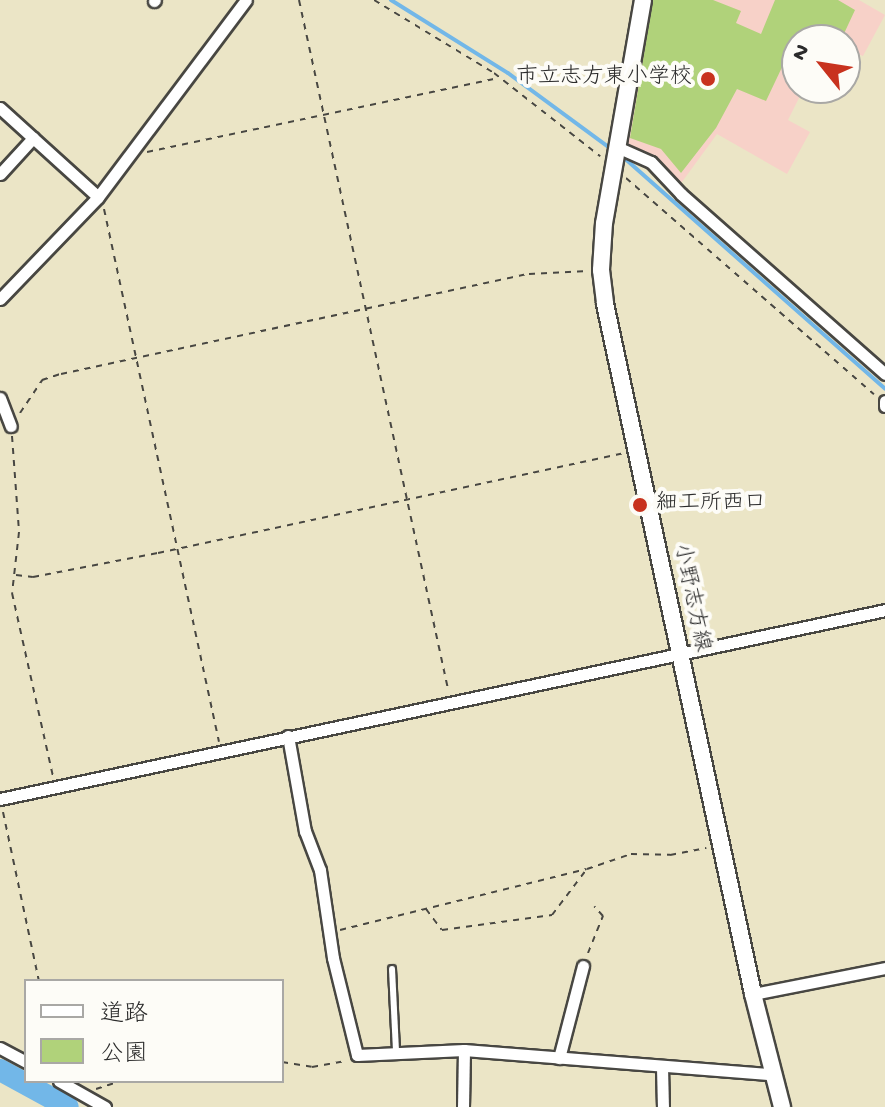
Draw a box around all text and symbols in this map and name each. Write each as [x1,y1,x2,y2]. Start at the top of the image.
north arrow [781,24,861,104]
text: N [787,40,817,66]
place label: 市立志方東小学校 [516,66,692,92]
marker: 市立志方東小学校 [699,70,717,88]
place label: 細工所西口 [656,492,766,518]
marker: 細工所西口 [631,496,649,514]
street label: 小野志方線 [666,541,714,655]
legend [24,979,284,1083]
text: 道路 [100,1001,148,1030]
text: 公園 [100,1041,148,1070]

